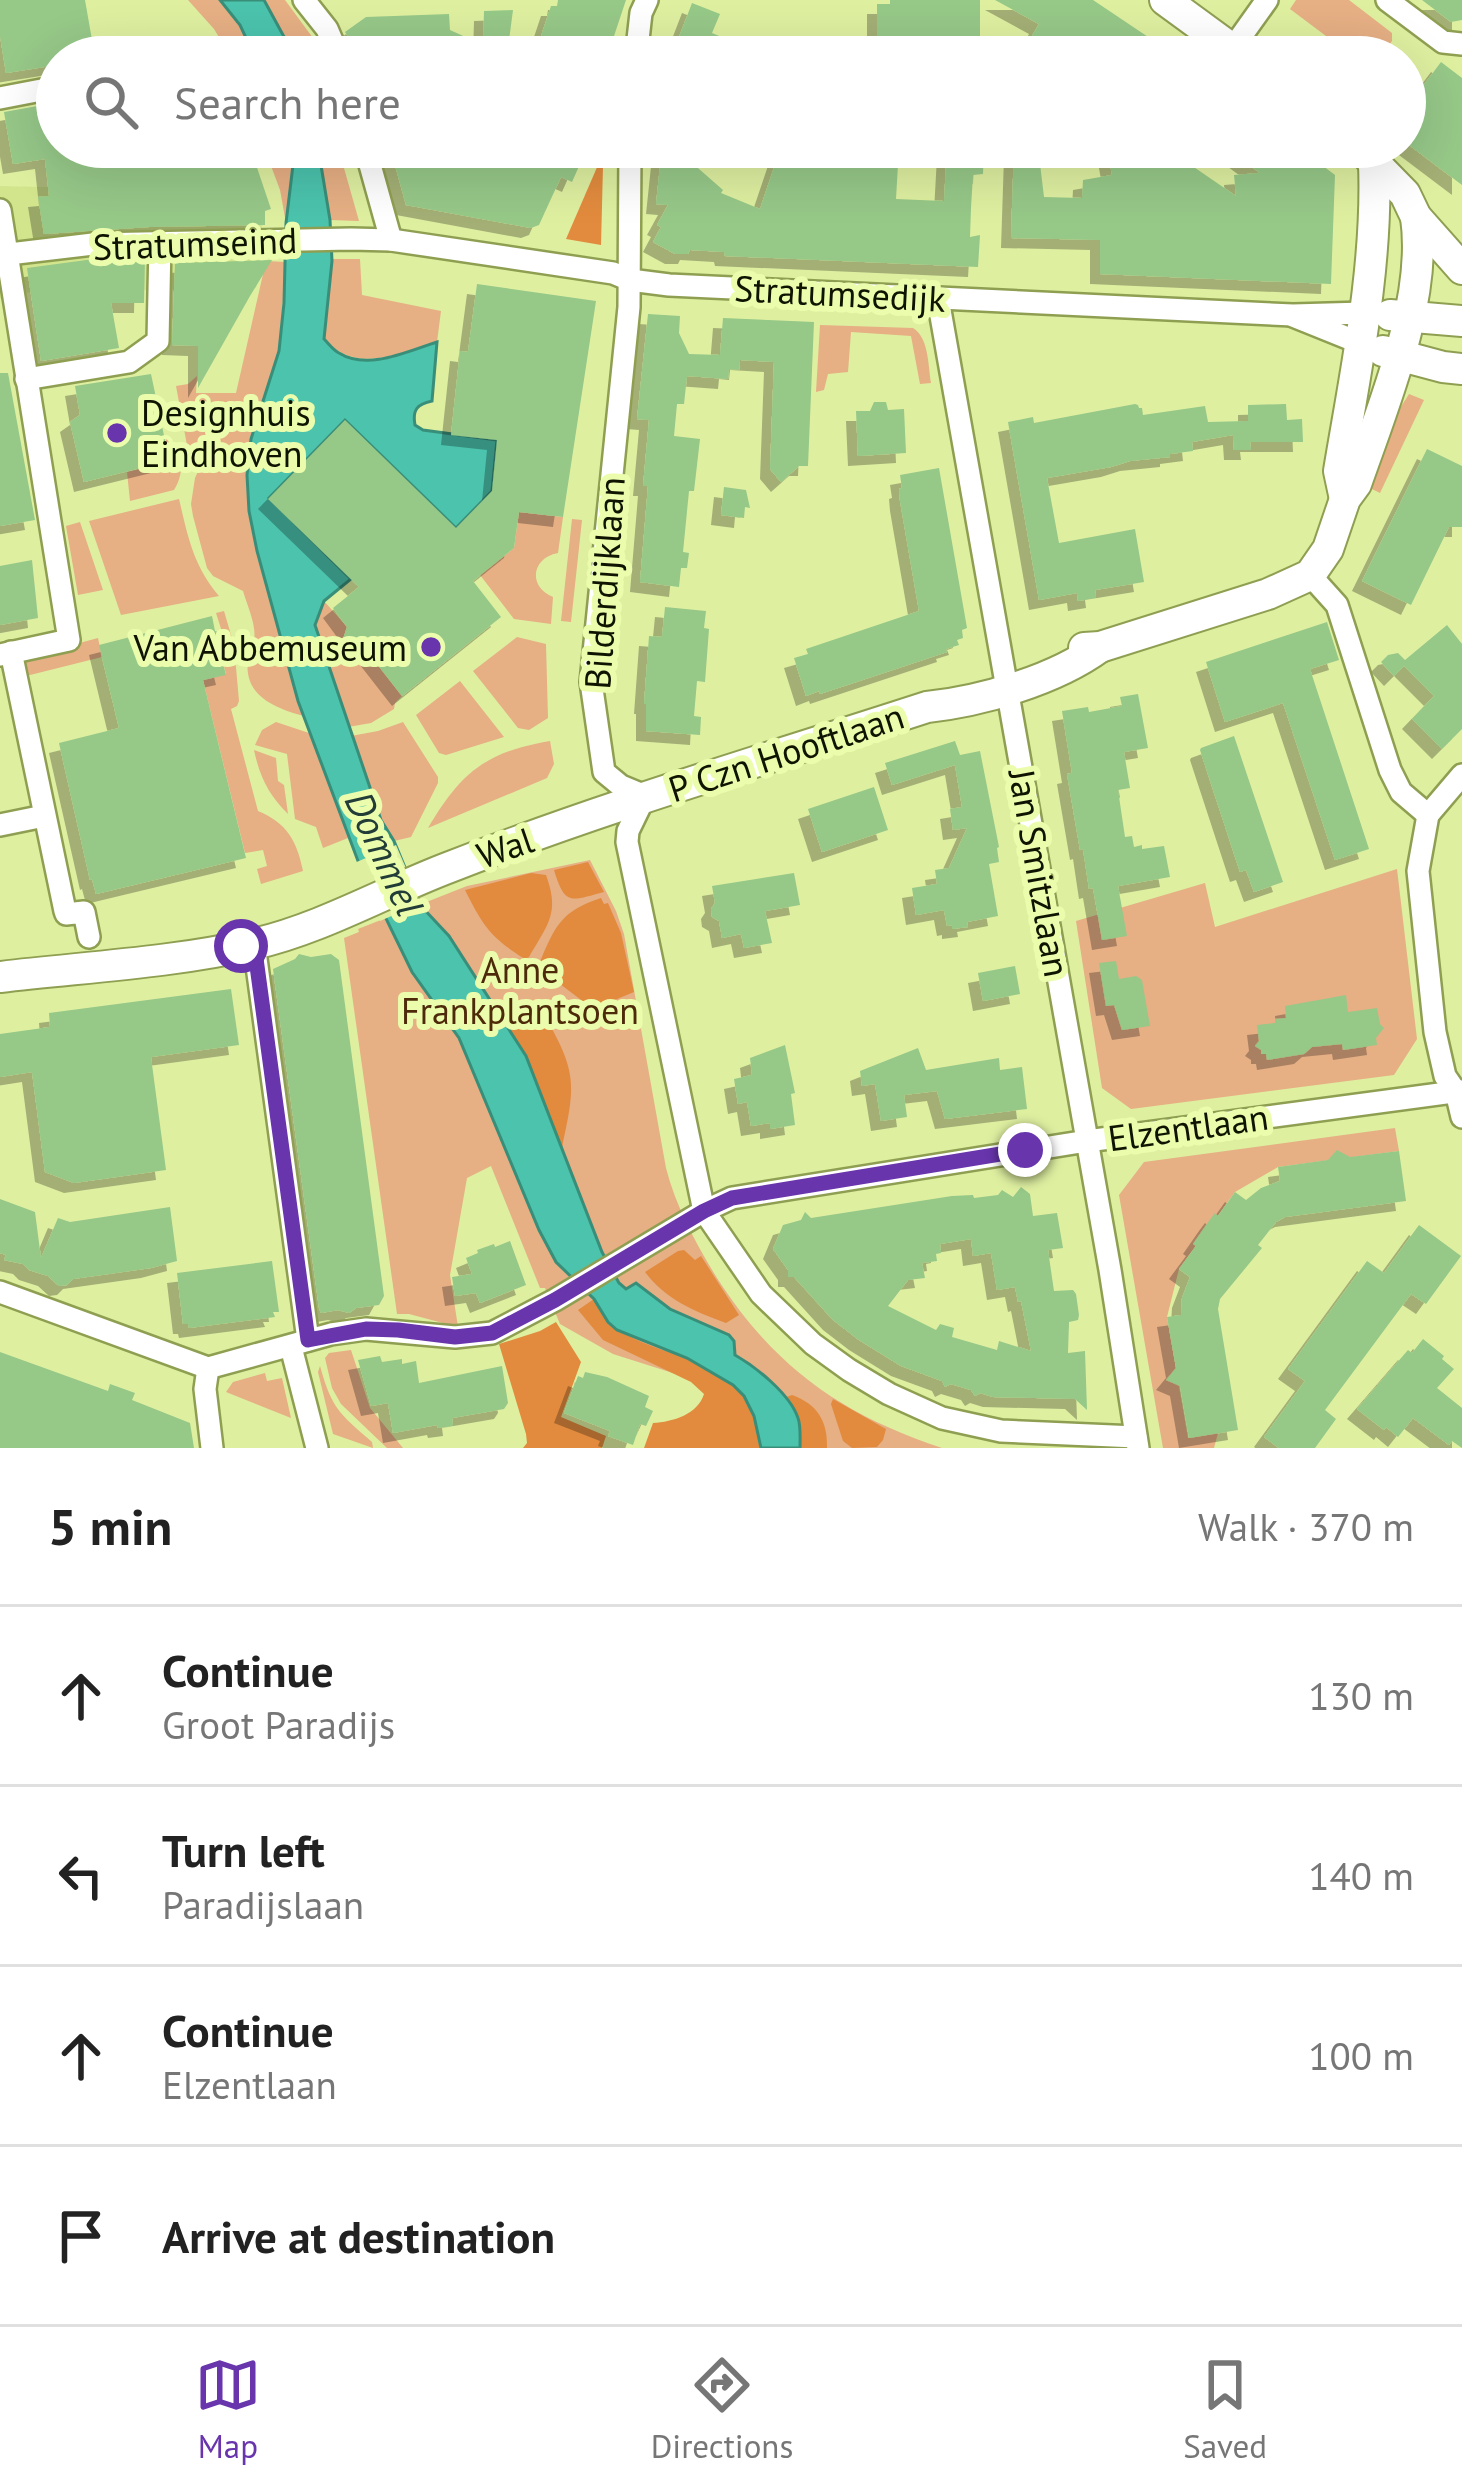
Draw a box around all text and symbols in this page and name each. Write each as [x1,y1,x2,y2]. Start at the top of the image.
search box [36,36,1426,168]
icon: search [78,69,144,135]
text: Search here [174,73,401,131]
street label: Stratumseind [92,216,298,270]
street label: Stratumsedijk [733,264,947,322]
place label: Designhuis Eindhoven [141,389,311,477]
marker: Designhuis Eindhoven [104,420,130,446]
street label: Bilderdijklaan [573,475,635,691]
place label: Van Abbemuseum [132,624,407,671]
marker: Van Abbemuseum [418,634,444,660]
street label: P Czn Hooftlaan [662,692,910,812]
street label: Jan Smitzlaan [998,764,1081,980]
water label: Dommel [334,783,436,923]
street label: Wal [471,815,540,878]
route start [214,919,268,973]
park label: Anne Frankplantsoen [401,946,639,1034]
street label: Elzentlaan [1105,1092,1271,1162]
route end [998,1123,1052,1177]
text: 5 min [48,1493,172,1559]
text: Walk · 370 m [1198,1501,1414,1552]
text: Continue [162,1641,334,1699]
icon: ahead [48,1663,114,1729]
text: 130 m [1308,1670,1414,1721]
text: Groot Paradijs [162,1699,395,1750]
text: Turn left [162,1821,325,1879]
icon: left [48,1843,114,1909]
text: 140 m [1308,1850,1414,1901]
text: Paradijslaan [162,1879,364,1930]
text: Continue [162,2001,334,2059]
icon: ahead [48,2023,114,2089]
text: 100 m [1308,2030,1414,2081]
text: Elzentlaan [162,2059,337,2110]
icon: arrive [48,2203,114,2269]
text: Arrive at destination [162,2207,555,2265]
tab: Map [195,2352,261,2467]
tab: Directions [651,2352,793,2467]
tab: Saved [1183,2352,1267,2467]

